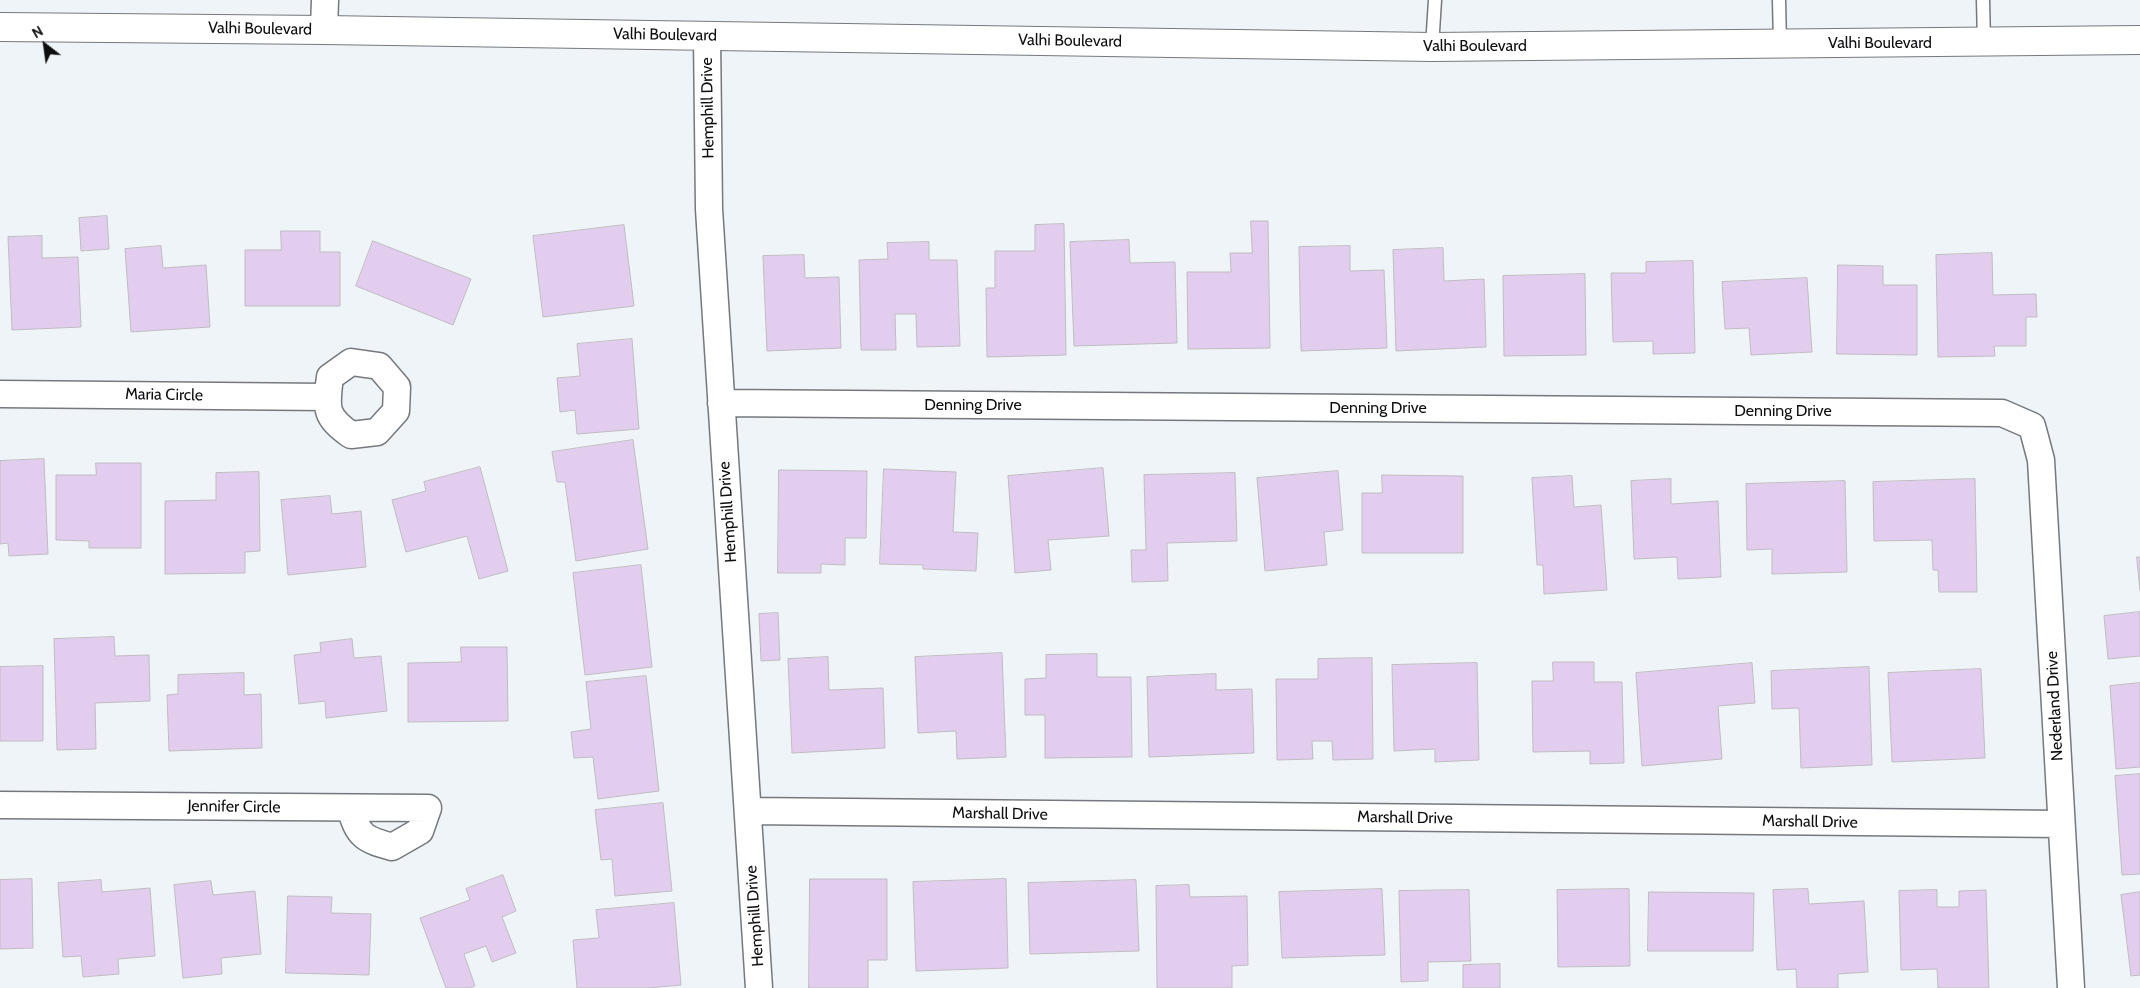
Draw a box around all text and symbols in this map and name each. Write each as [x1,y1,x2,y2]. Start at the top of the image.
street label: Valhi Boulevard [208,18,312,40]
north arrow [20,20,70,70]
text: N [29,22,46,42]
street label: Valhi Boulevard [613,24,717,46]
street label: Valhi Boulevard [1018,30,1122,52]
street label: Valhi Boulevard [1828,33,1932,53]
street label: Valhi Boulevard [1423,36,1527,56]
street label: Hemphill Drive [698,57,718,159]
street label: Maria Circle [125,385,203,405]
street label: Denning Drive [924,395,1022,415]
street label: Denning Drive [1329,398,1427,418]
street label: Denning Drive [1734,401,1832,421]
street label: Hemphill Drive [715,461,741,563]
street label: Nederland Drive [2043,651,2067,761]
street label: Jennifer Circle [187,797,281,817]
street label: Marshall Drive [952,804,1048,824]
street label: Marshall Drive [1357,808,1453,828]
street label: Marshall Drive [1762,812,1858,832]
street label: Hemphill Drive [742,865,768,967]

